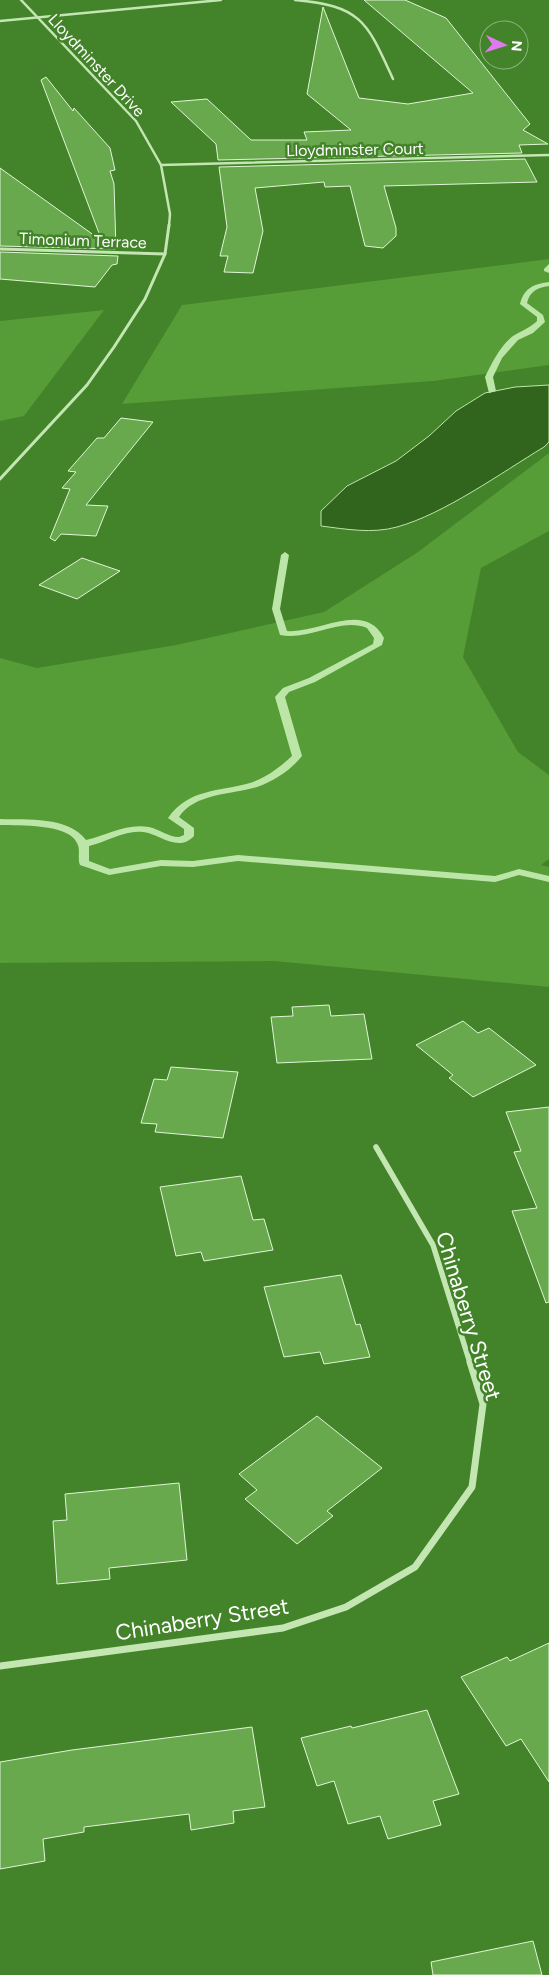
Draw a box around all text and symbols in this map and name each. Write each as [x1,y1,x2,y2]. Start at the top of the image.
street label: Lloydminster Drive [44,10,149,121]
north arrow [479,20,529,70]
text: N [508,40,525,52]
street label: Lloydminster Court [286,139,424,160]
street label: Timonium Terrace [19,229,147,252]
street label: Chinaberry Street [430,1228,507,1404]
street label: Chinaberry Street [113,1592,291,1647]

